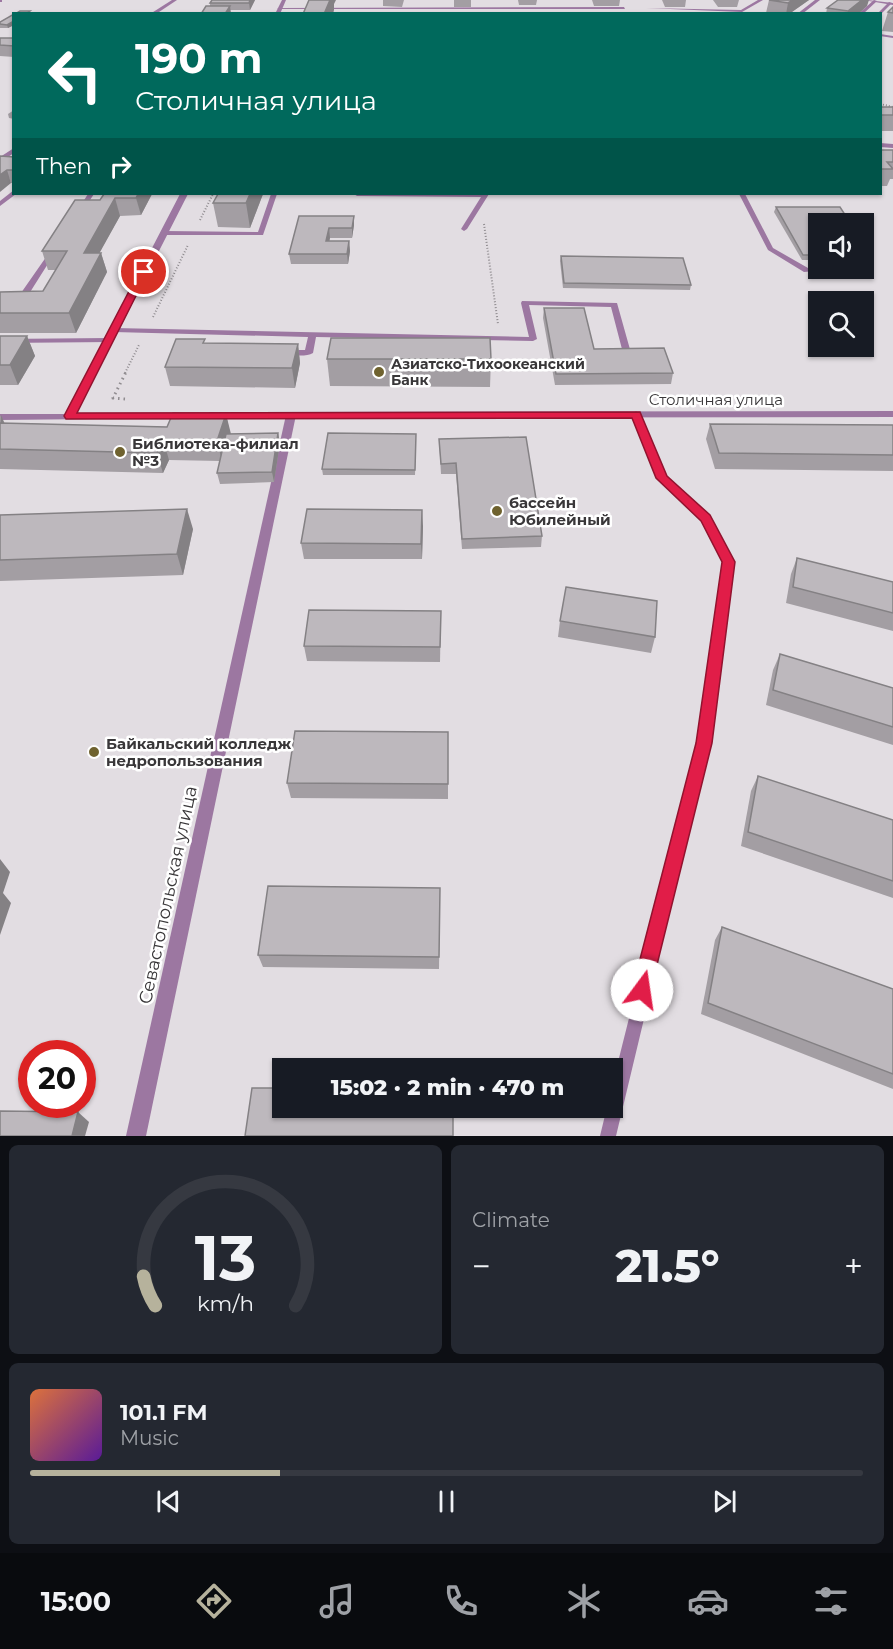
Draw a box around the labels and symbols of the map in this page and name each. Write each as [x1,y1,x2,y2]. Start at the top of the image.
pin [118,246,169,297]
place label: Азиатско-Тихоокеанский Банк [391,355,585,389]
marker: Азиатско-Тихоокеанский Банк [372,365,386,379]
street label: Столичная улица [649,390,783,409]
place label: Библиотека-филиал №3 [132,434,299,470]
marker: Библиотека-филиал №3 [113,445,127,459]
place label: бассейн Юбилейный [509,493,611,529]
marker: бассейн Юбилейный [490,504,504,518]
place label: Байкальский колледж недропользования [106,734,292,770]
marker: Байкальский колледж недропользования [87,745,101,759]
street label: Севастопольская улица [134,784,202,1006]
position arrow [610,958,674,1022]
speed limit sign: 20 [18,1040,96,1118]

